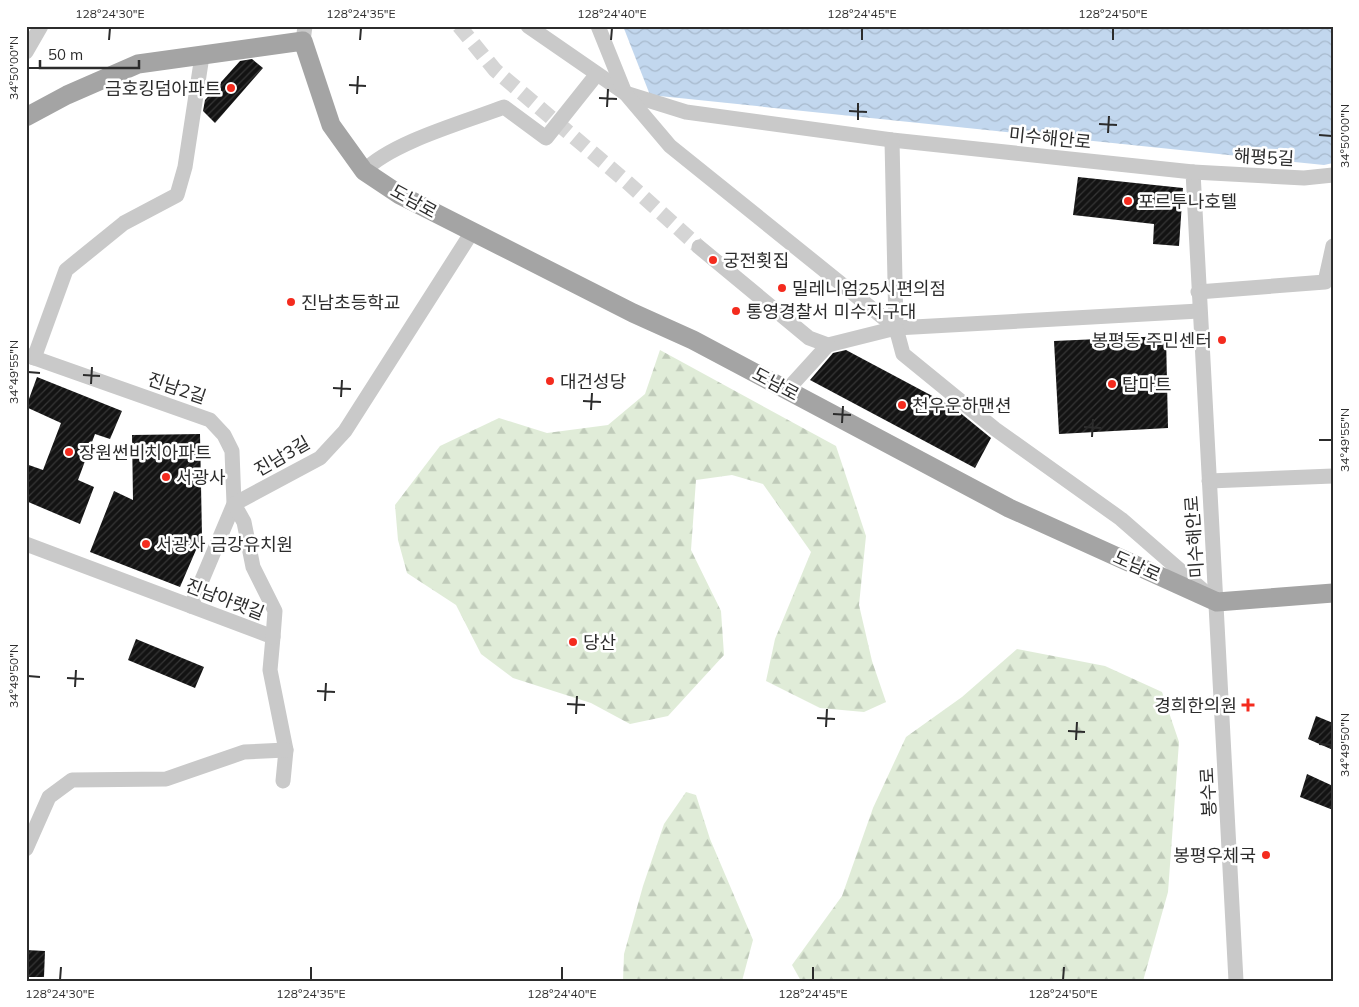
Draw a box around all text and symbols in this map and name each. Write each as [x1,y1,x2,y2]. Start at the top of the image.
text: 128°24'30"E [75,6,145,21]
text: 128°24'35"E [326,6,396,21]
text: 128°24'40"E [577,6,647,21]
text: 128°24'45"E [827,6,897,21]
text: 128°24'50"E [1078,6,1148,21]
text: 34°50'00"N [6,36,21,100]
scale bar [40,38,139,70]
text: 50 m [48,45,83,64]
place label: 금호킹덤아파트 [105,77,221,100]
marker: 금호킹덤아파트 [225,82,237,94]
text: 34°50'00"N [1337,104,1352,168]
street label: 미수해안로 [1008,122,1092,154]
street label: 해평5길 [1233,144,1295,170]
street label: 도남로 [387,179,441,223]
place label: 포르투나호텔 [1138,190,1237,213]
marker: 포르투나호텔 [1122,195,1134,207]
place label: 궁전횟집 [723,249,789,272]
marker: 궁전횟집 [707,254,719,266]
place label: 밀레니엄25시편의점 [792,277,946,300]
marker: 밀레니엄25시편의점 [776,282,788,294]
place label: 진남초등학교 [301,291,400,314]
marker: 진남초등학교 [285,296,297,308]
place label: 통영경찰서 미수지구대 [746,300,916,323]
marker: 통영경찰서 미수지구대 [730,305,742,317]
place label: 봉평동 주민센터 [1091,329,1212,352]
marker: 봉평동 주민센터 [1216,334,1228,346]
text: 34°49'55"N [6,340,21,404]
street label: 도남로 [749,362,803,406]
street label: 진남2길 [145,367,209,409]
place label: 대건성당 [560,370,626,393]
place label: 탑마트 [1122,373,1172,396]
marker: 대건성당 [544,375,556,387]
marker: 탑마트 [1106,378,1118,390]
place label: 천우운하맨션 [912,394,1011,417]
marker: 천우운하맨션 [896,399,908,411]
text: 34°49'55"N [1337,408,1352,472]
street label: 진남3길 [250,431,314,481]
place label: 장원썬비치아파트 [79,441,211,464]
marker: 장원썬비치아파트 [63,446,75,458]
place label: 서광사 [176,466,226,489]
marker: 서광사 [160,471,172,483]
street label: 미수해안로 [1180,495,1208,579]
place label: 서광사 금강유치원 [156,533,293,556]
marker: 서광사 금강유치원 [140,538,152,550]
street label: 도남로 [1110,545,1164,587]
street label: 진남아랫길 [182,573,268,625]
place label: 당산 [583,631,616,654]
marker: 당산 [567,636,579,648]
text: 34°49'50"N [6,644,21,708]
place label: 경희한의원 [1154,694,1237,717]
marker: 경희한의원 [1241,698,1255,712]
text: 34°49'50"N [1337,713,1352,777]
street label: 봉수로 [1195,767,1221,817]
place label: 봉평우체국 [1173,844,1256,867]
marker: 봉평우체국 [1260,849,1272,861]
text: 128°24'30"E [25,986,95,1001]
text: 128°24'35"E [276,986,346,1001]
text: 128°24'40"E [527,986,597,1001]
text: 128°24'45"E [778,986,848,1001]
text: 128°24'50"E [1028,986,1098,1001]

